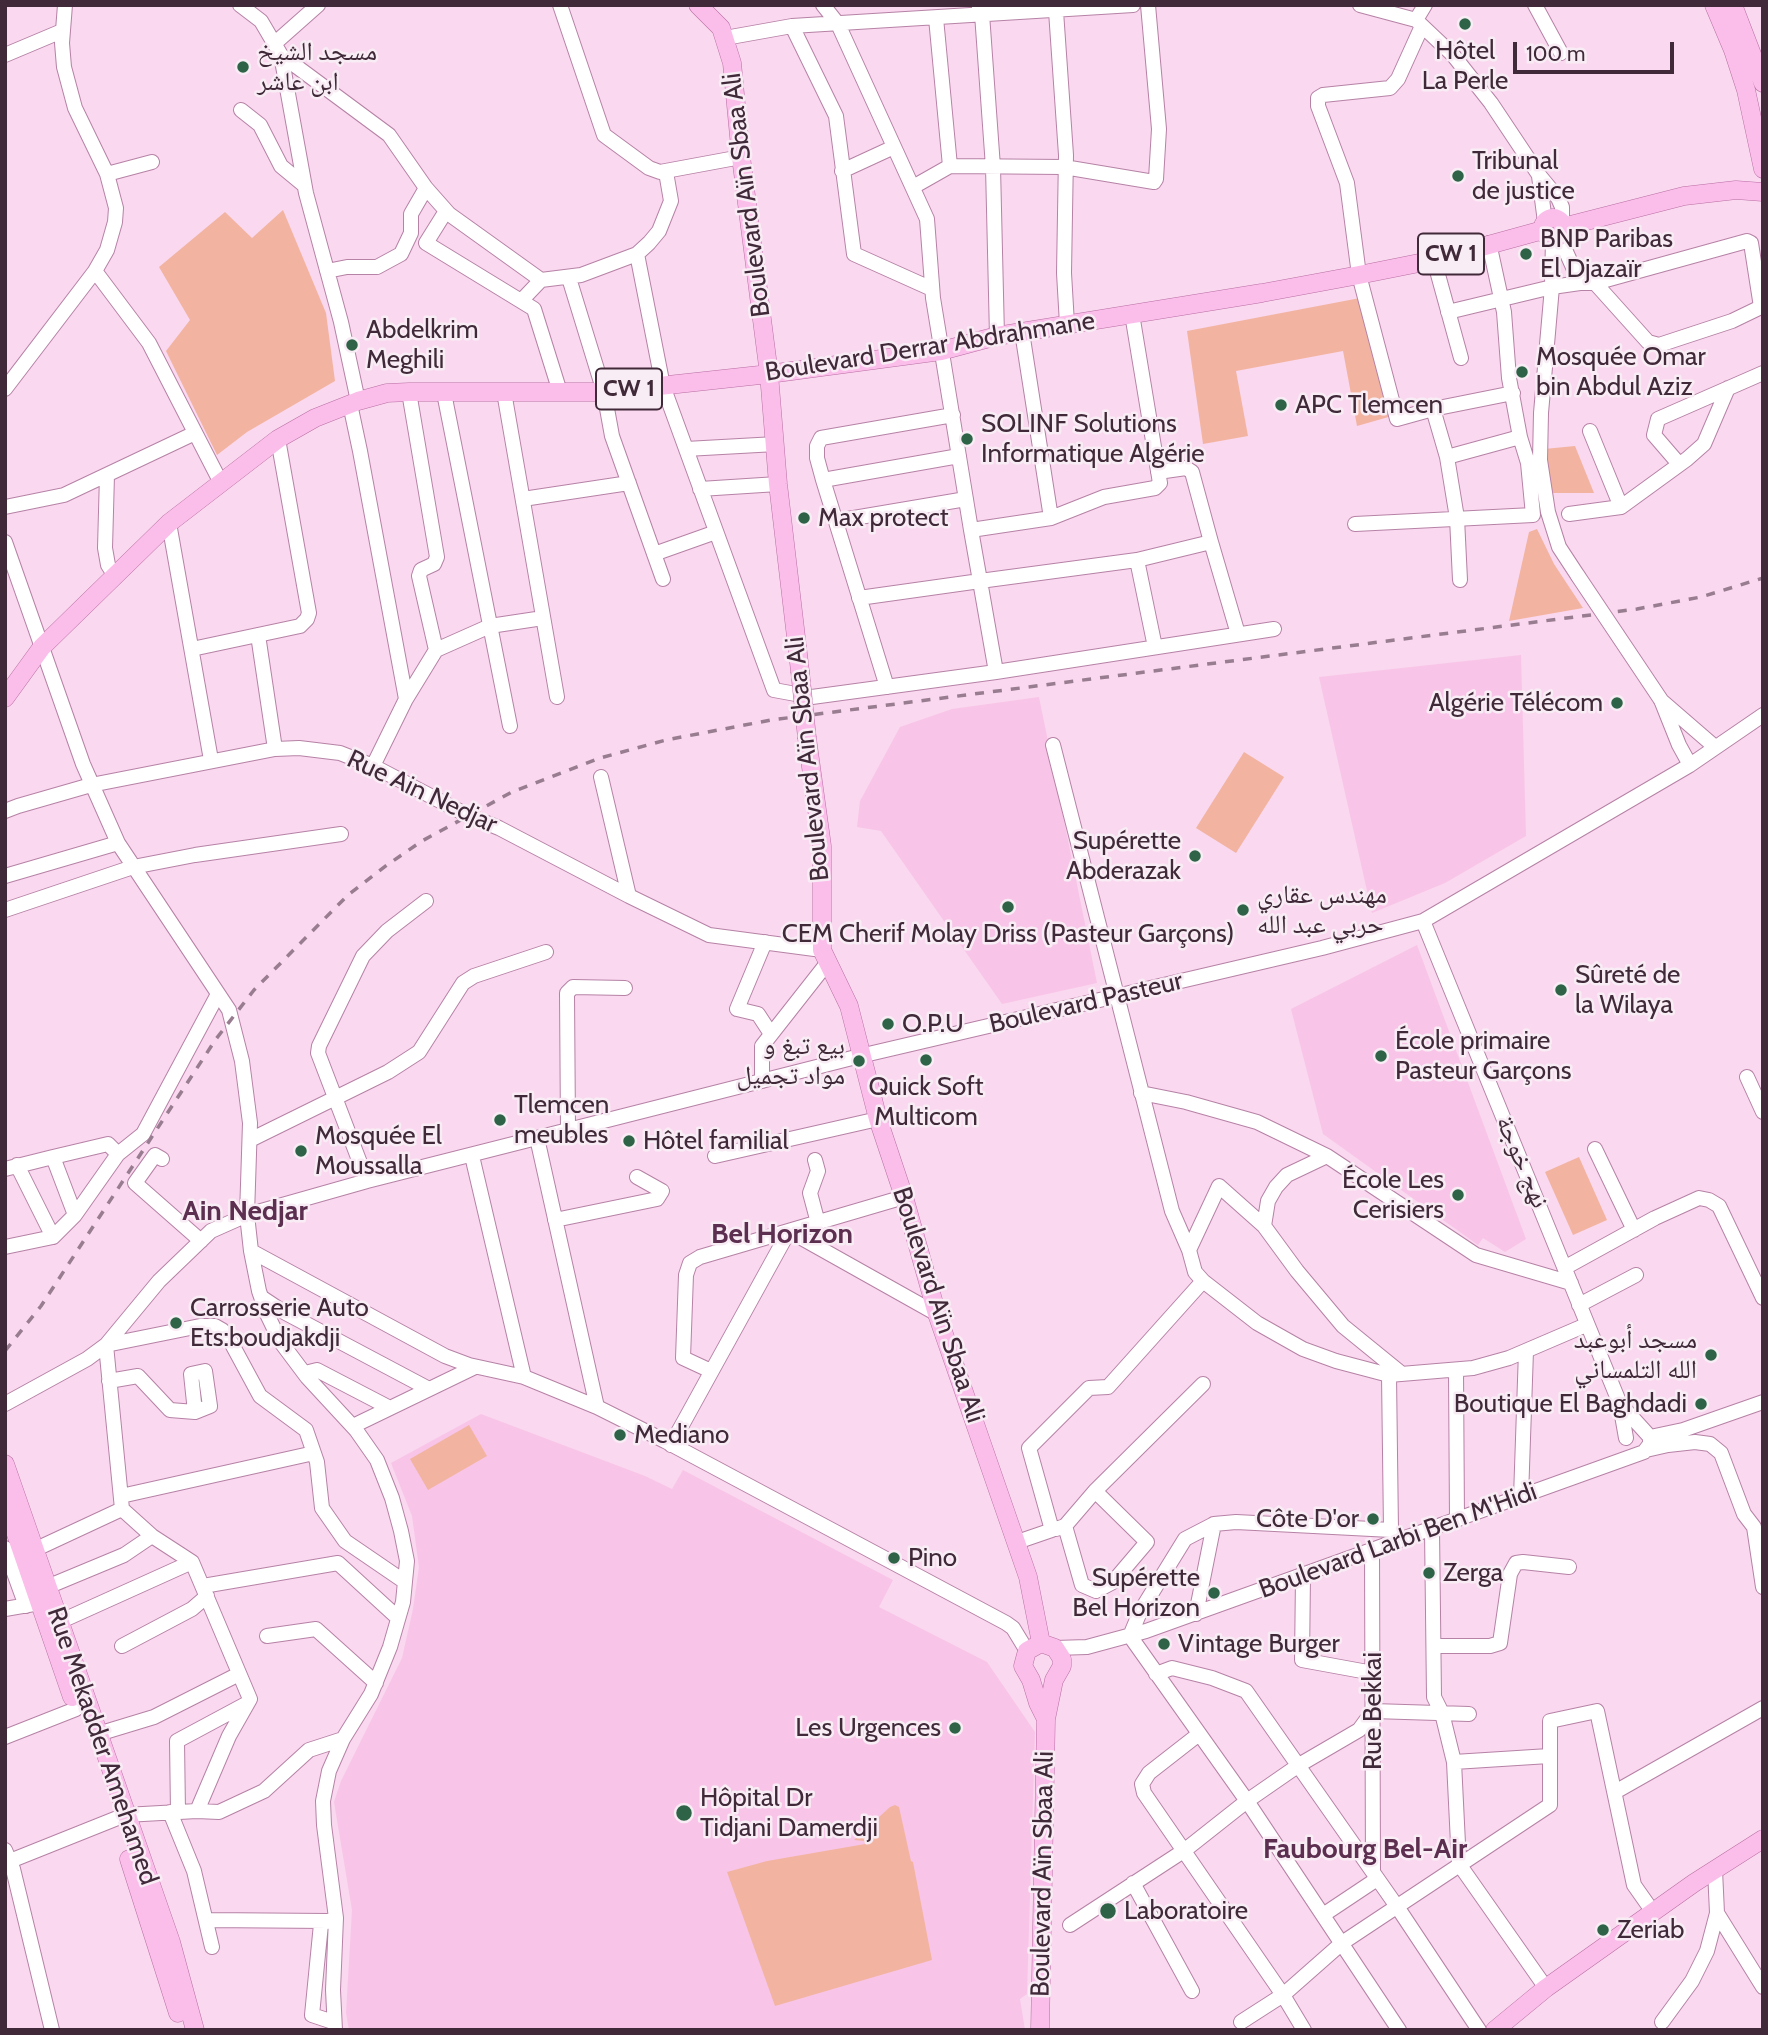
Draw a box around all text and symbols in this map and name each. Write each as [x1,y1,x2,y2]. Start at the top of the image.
marker: Hôtel La Perle [1457,16,1473,32]
scale bar [1516,28,1677,72]
place label: Hôtel La Perle [1422,35,1508,96]
place label: مسجد الشيخ ابن عاشر [257,36,377,98]
text: 100 m [1526,41,1585,66]
marker: مسجد الشيخ ابن عاشر [235,59,251,75]
street label: Boulevard Aïn Sbaa Ali [717,71,777,319]
place label: Tribunal de justice [1472,145,1575,206]
marker: Tribunal de justice [1450,168,1466,184]
place label: BNP Paribas El Djazaïr [1540,223,1673,284]
road number: CW 1 [1418,233,1484,274]
marker: BNP Paribas El Djazaïr [1518,246,1534,262]
street label: Boulevard Derrar Abdrahmane [763,306,1097,388]
place label: Abdelkrim Meghili [366,314,479,376]
marker: Abdelkrim Meghili [344,337,360,353]
place label: Mosquée Omar bin Abdul Aziz [1536,341,1706,402]
marker: Mosquée Omar bin Abdul Aziz [1514,364,1530,380]
road number: CW 1 [596,368,662,410]
place label: APC Tlemcen [1295,389,1443,421]
marker: APC Tlemcen [1273,397,1289,413]
place label: SOLINF Solutions Informatique Algérie [981,408,1204,470]
marker: SOLINF Solutions Informatique Algérie [959,431,975,447]
place label: Max protect [818,502,949,534]
marker: Max protect [796,510,812,526]
street label: Boulevard Aïn Sbaa Ali [780,635,836,883]
place label: Algérie Télécom [1429,687,1603,719]
marker: Algérie Télécom [1609,695,1625,711]
street label: Rue Ain Nedjar [342,744,502,840]
place label: Supérette Abderazak [1066,825,1181,886]
marker: Supérette Abderazak [1187,848,1203,864]
place label: مهندس عقاري حربي عبد الله [1257,879,1387,940]
marker: CEM Cherif Molay Driss (Pasteur Garçons) [1000,899,1016,915]
marker: مهندس عقاري حربي عبد الله [1235,902,1251,918]
place label: CEM Cherif Molay Driss (Pasteur Garçons) [782,918,1234,950]
place label: Sûreté de la Wilaya [1575,959,1680,1020]
street label: Boulevard Pasteur [986,966,1186,1040]
marker: Sûreté de la Wilaya [1553,982,1569,998]
place label: O.P.U [902,1008,964,1040]
marker: O.P.U [880,1016,896,1032]
place label: École primaire Pasteur Garçons [1395,1025,1571,1086]
place label: بيع تبغ و مواد تجميل [736,1030,845,1092]
marker: École primaire Pasteur Garçons [1373,1048,1389,1064]
marker: Quick Soft Multicom [918,1052,934,1068]
marker: بيع تبغ و مواد تجميل [851,1053,867,1069]
place label: Quick Soft Multicom [868,1071,984,1132]
place label: Tlemcen meubles [514,1089,609,1150]
street label: نهج خوجة [1489,1111,1555,1213]
marker: Tlemcen meubles [492,1112,508,1128]
place label: Mosquée El Moussalla [315,1120,442,1182]
place label: Hôtel familial [643,1125,789,1157]
marker: Hôtel familial [621,1133,637,1149]
marker: Mosquée El Moussalla [293,1143,309,1159]
place label: École Les Cerisiers [1342,1164,1444,1226]
street label: Boulevard Aïn Sbaa Ali [885,1183,991,1427]
marker: École Les Cerisiers [1450,1187,1466,1203]
district label: Ain Nedjar [182,1195,308,1229]
district label: Bel Horizon [711,1218,853,1252]
place label: Carrosserie Auto Ets:boudjakdji [190,1292,369,1354]
marker: Carrosserie Auto Ets:boudjakdji [168,1315,184,1331]
place label: مسجد أبوعبد الله التلمساني [1574,1324,1697,1386]
marker: مسجد أبوعبد الله التلمساني [1703,1347,1719,1363]
place label: Boutique El Baghdadi [1454,1388,1687,1420]
marker: Boutique El Baghdadi [1693,1396,1709,1412]
place label: Mediano [634,1419,729,1451]
marker: Mediano [612,1427,628,1443]
street label: Boulevard Larbi Ben M'Hidi [1255,1476,1541,1606]
place label: Côte D'or [1256,1503,1359,1535]
marker: Côte D'or [1365,1511,1381,1527]
place label: Pino [908,1542,957,1574]
marker: Pino [886,1550,902,1566]
place label: Zerga [1443,1557,1503,1589]
place label: Supérette Bel Horizon [1072,1562,1200,1624]
marker: Zerga [1421,1565,1437,1581]
marker: Supérette Bel Horizon [1206,1585,1222,1601]
street label: Rue Mekadder Amehamed [40,1603,164,1889]
place label: Vintage Burger [1178,1628,1340,1660]
marker: Vintage Burger [1156,1636,1172,1652]
street label: Rue Bekkai [1357,1652,1389,1770]
place label: Les Urgences [795,1712,941,1744]
marker: Les Urgences [947,1720,963,1736]
street label: Boulevard Aïn Sbaa Ali [1025,1751,1061,1997]
place label: Hôpital Dr Tidjani Damerdji [700,1782,878,1843]
marker: Hôpital Dr Tidjani Damerdji [674,1803,694,1823]
district label: Faubourg Bel-Air [1263,1833,1467,1867]
place label: Laboratoire [1124,1895,1248,1927]
marker: Laboratoire [1098,1901,1118,1921]
place label: Zeriab [1617,1914,1684,1946]
marker: Zeriab [1595,1922,1611,1938]

